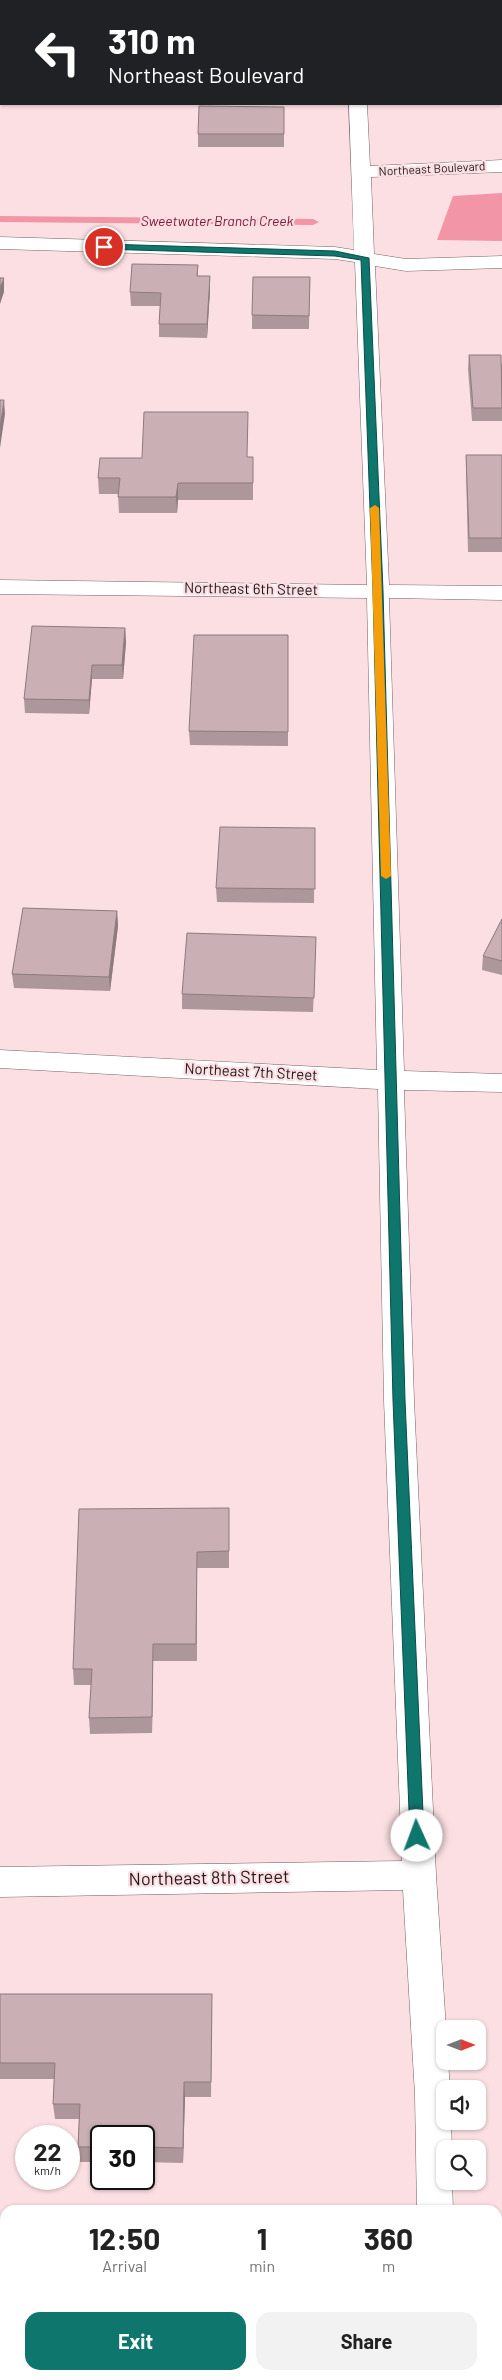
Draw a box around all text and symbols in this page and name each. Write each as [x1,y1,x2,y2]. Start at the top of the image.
text: 310 m [108,19,195,61]
icon: left [25,20,90,85]
text: Northeast Boulevard [108,61,304,87]
street label: Northeast Boulevard [378,158,486,178]
water label: Sweetwater Branch Creek [141,212,294,229]
pin [83,226,125,268]
icon: arrive [90,233,118,261]
street label: Northeast 6th Street [184,578,318,598]
street label: Northeast 7th Street [184,1059,318,1083]
position arrow [390,1809,442,1861]
street label: Northeast 8th Street [128,1865,290,1889]
north arrow [436,2020,486,2070]
map controls [436,2020,486,2190]
button: sound [436,2080,486,2130]
speed limit sign: 30 [90,2125,155,2190]
text: 22 [33,2136,62,2166]
button: search [436,2140,486,2190]
text: km/h [34,2163,61,2177]
text: 12:50 [89,2220,160,2256]
text: 1 [257,2220,267,2256]
text: 360 [364,2220,413,2256]
text: Arrival [102,2256,147,2275]
text: min [249,2256,275,2275]
text: m [382,2256,395,2275]
button: Exit [25,2312,246,2370]
button: Share [256,2312,477,2370]

